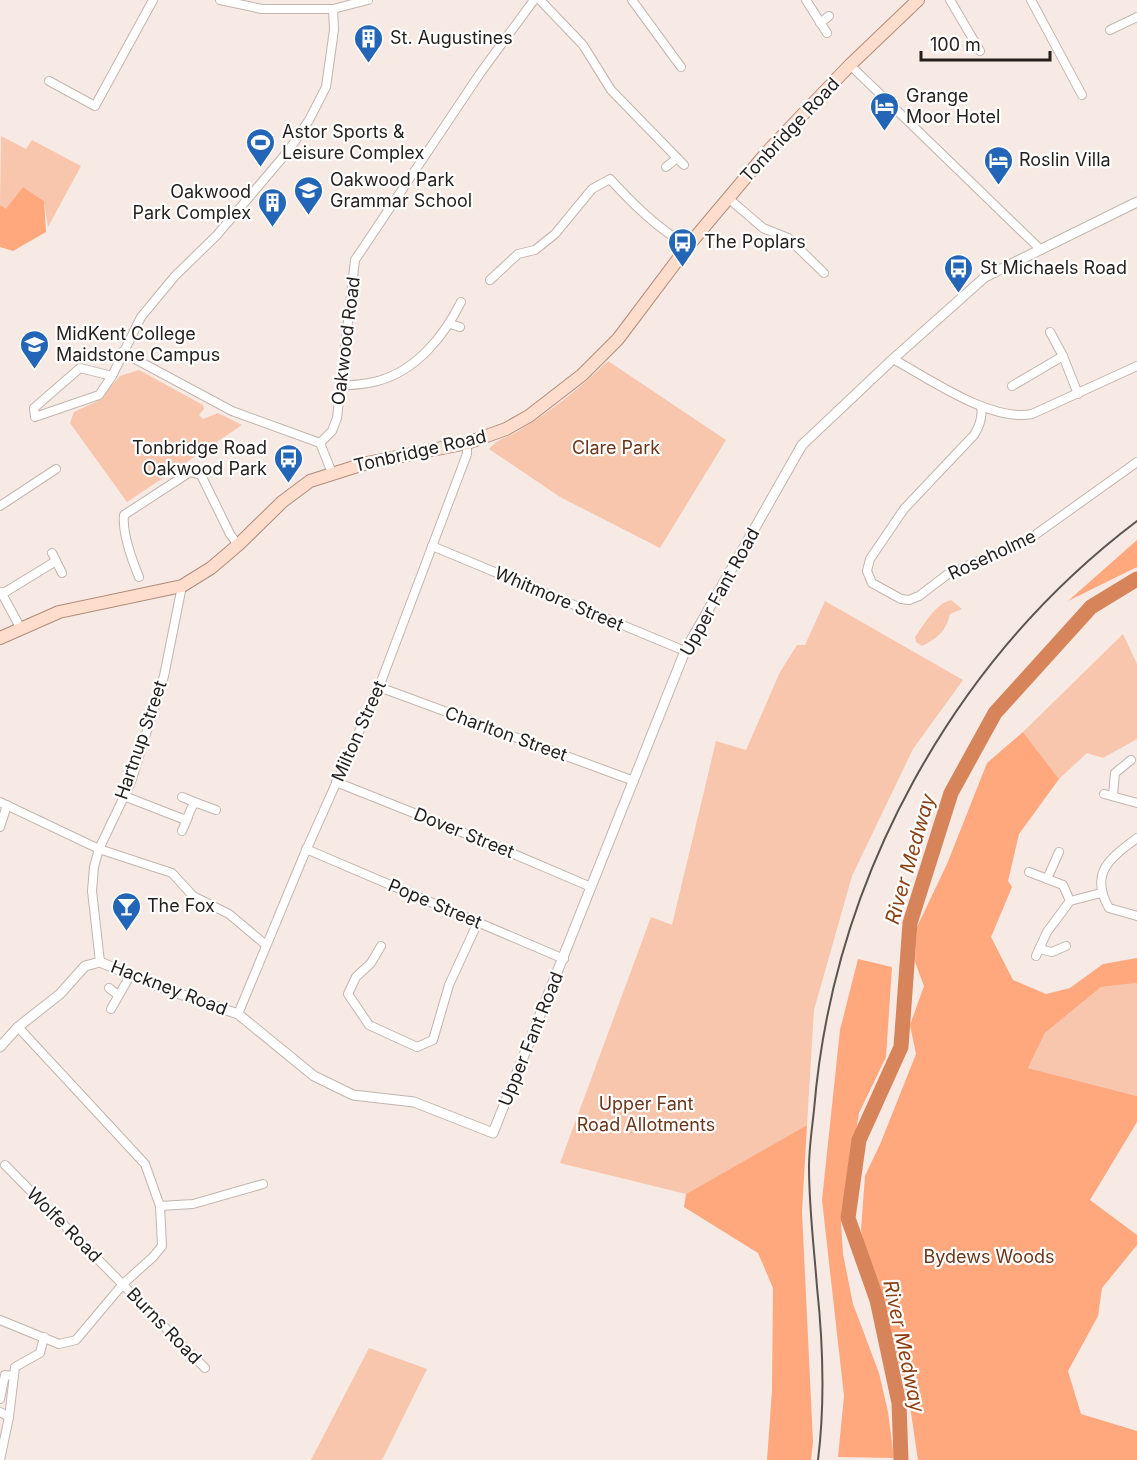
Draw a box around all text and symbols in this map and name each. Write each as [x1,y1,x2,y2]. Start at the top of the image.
building icon: St. Augustines [353,22,385,64]
scale bar [921,24,1050,62]
place label: St. Augustines [390,27,513,48]
text: 100 m [930,34,981,55]
street label: Tonbridge Road [736,73,843,186]
place label: Grange Moor Hotel [906,85,1000,127]
hotel icon: Grange Moor Hotel [869,90,901,132]
place label: Astor Sports & Leisure Complex [282,121,424,163]
sports icon: Astor Sports & Leisure Complex [245,126,277,168]
hotel icon: Roslin Villa [982,144,1014,186]
place label: Roslin Villa [1019,149,1111,170]
place label: Oakwood Park Grammar School [330,169,472,211]
school or university icon: Oakwood Park Grammar School [293,174,325,216]
place label: Oakwood Park Complex [132,181,251,223]
building icon: Oakwood Park Complex [256,186,288,228]
bus stop icon: The Poplars [667,226,699,268]
place label: The Poplars [704,231,806,252]
bus stop icon: St Michaels Road [943,252,975,294]
place label: St Michaels Road [980,257,1127,278]
street label: Oakwood Road [327,276,364,406]
place label: MidKent College Maidstone Campus [56,323,220,365]
school or university icon: MidKent College Maidstone Campus [19,328,51,370]
street label: Tonbridge Road [352,425,488,476]
place label: Tonbridge Road Oakwood Park [132,437,267,479]
park label: Clare Park [572,437,660,458]
bus stop icon: Tonbridge Road Oakwood Park [272,442,304,484]
street label: Upper Fant Road [676,524,763,659]
street label: Roseholme [945,525,1039,584]
street label: Whitmore Street [492,562,627,635]
street label: Hartnup Street [110,677,171,802]
street label: Milton Street [327,677,390,785]
street label: Charlton Street [442,702,570,765]
water label: River Medway [880,790,940,927]
street label: Dover Street [411,803,518,862]
street label: Pope Street [385,874,485,933]
bar icon: The Fox [110,890,142,932]
place label: The Fox [147,895,215,916]
street label: Hackney Road [108,956,230,1019]
street label: Upper Fant Road [494,969,567,1109]
park label: Upper Fant Road Allotments [577,1093,715,1135]
street label: Wolfe Road [23,1183,106,1266]
park label: Bydews Woods [924,1246,1054,1267]
water label: River Medway [878,1278,930,1415]
street label: Burns Road [123,1283,206,1368]

